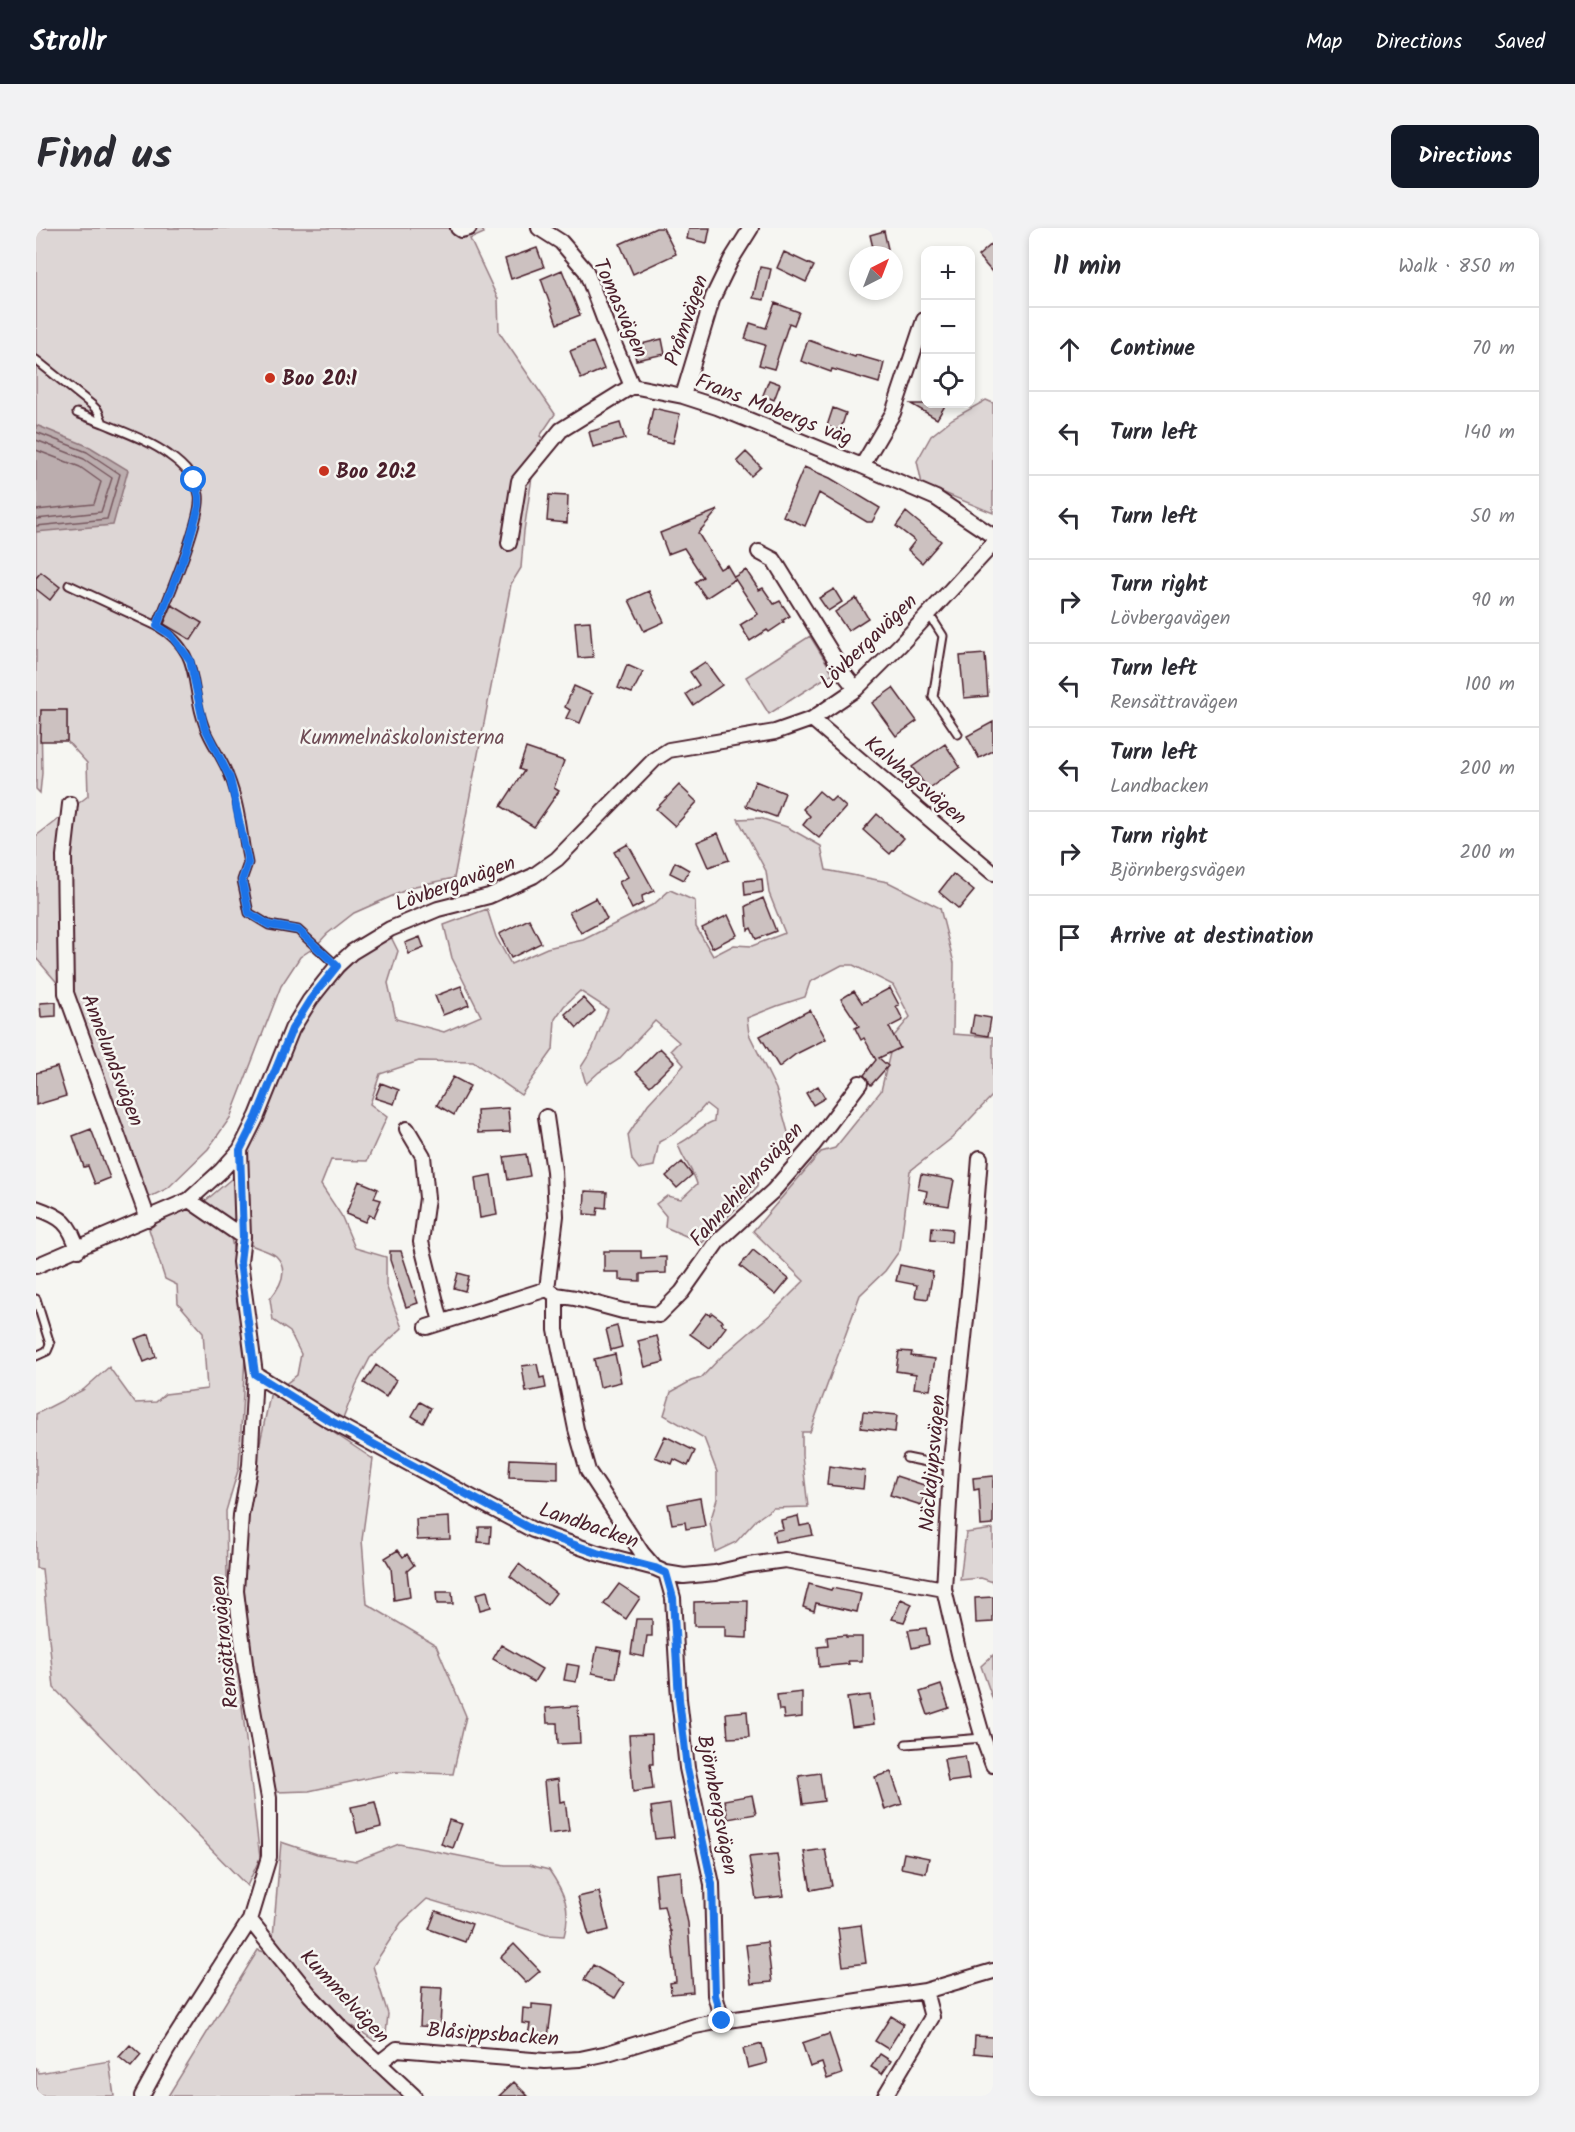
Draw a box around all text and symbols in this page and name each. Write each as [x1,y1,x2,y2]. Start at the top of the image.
text: Strollr [30,20,106,65]
text: Map [1306,26,1342,59]
text: Directions [1375,26,1462,59]
text: Saved [1495,26,1545,59]
text: Find us [36,123,172,190]
button: Directions [1391,125,1539,188]
north arrow [849,246,903,300]
map controls [921,246,975,408]
button: + [921,246,975,300]
text: 11 min [1053,246,1121,288]
text: Walk · 850 m [1398,251,1515,283]
street label: Tomasvägen [583,254,656,364]
street label: Pråmvägen [656,270,718,370]
button: − [921,300,975,354]
text: Continue [1110,332,1195,367]
icon: ahead [1053,333,1086,366]
text: 70 m [1472,333,1515,365]
button: locate [921,354,975,408]
place label: Boo 20:1 [282,363,358,396]
street label: Frans Mobergs väg [690,365,857,456]
marker: Boo 20:1 [263,371,277,385]
text: Turn left [1110,416,1197,451]
icon: left [1053,417,1086,450]
text: 140 m [1464,417,1515,449]
place label: Boo 20:2 [336,456,417,489]
marker: Boo 20:2 [317,464,331,478]
route start [180,466,206,492]
text: Turn left [1110,500,1197,535]
icon: left [1053,501,1086,534]
text: 50 m [1470,501,1515,533]
text: Turn right [1110,568,1208,603]
icon: right [1053,585,1086,618]
text: 90 m [1471,585,1515,617]
street label: Lövbergavägen [812,586,926,698]
text: Lövbergavägen [1110,603,1230,635]
text: Turn left [1110,652,1197,687]
icon: left [1053,669,1086,702]
text: 100 m [1465,669,1515,701]
text: Rensättravägen [1110,687,1238,719]
park label: Kummelnäskolonisterna [299,722,505,755]
street label: Kalvhagsvägen [856,728,974,834]
text: Turn left [1110,736,1197,771]
icon: left [1053,753,1086,786]
text: 200 m [1459,753,1515,785]
text: Landbacken [1110,771,1209,803]
text: Turn right [1110,820,1208,855]
icon: right [1053,837,1086,870]
text: 200 m [1459,837,1515,869]
street label: Lövbergavägen [390,847,521,922]
text: Björnbergsvägen [1110,855,1245,887]
text: Arrive at destination [1110,920,1313,955]
icon: arrive [1053,921,1086,954]
street label: Annelundsvägen [71,989,152,1132]
street label: Fahnehielmsvägen [682,1115,812,1255]
street label: Näckdjupsvägen [911,1393,956,1533]
street label: Landbacken [534,1494,643,1559]
street label: Rensättravägen [202,1573,249,1710]
street label: Björnbergsvägen [687,1732,746,1878]
street label: Kummelvägen [291,1942,397,2052]
route end [708,2007,734,2033]
street label: Blåsippsbacken [426,2014,560,2057]

